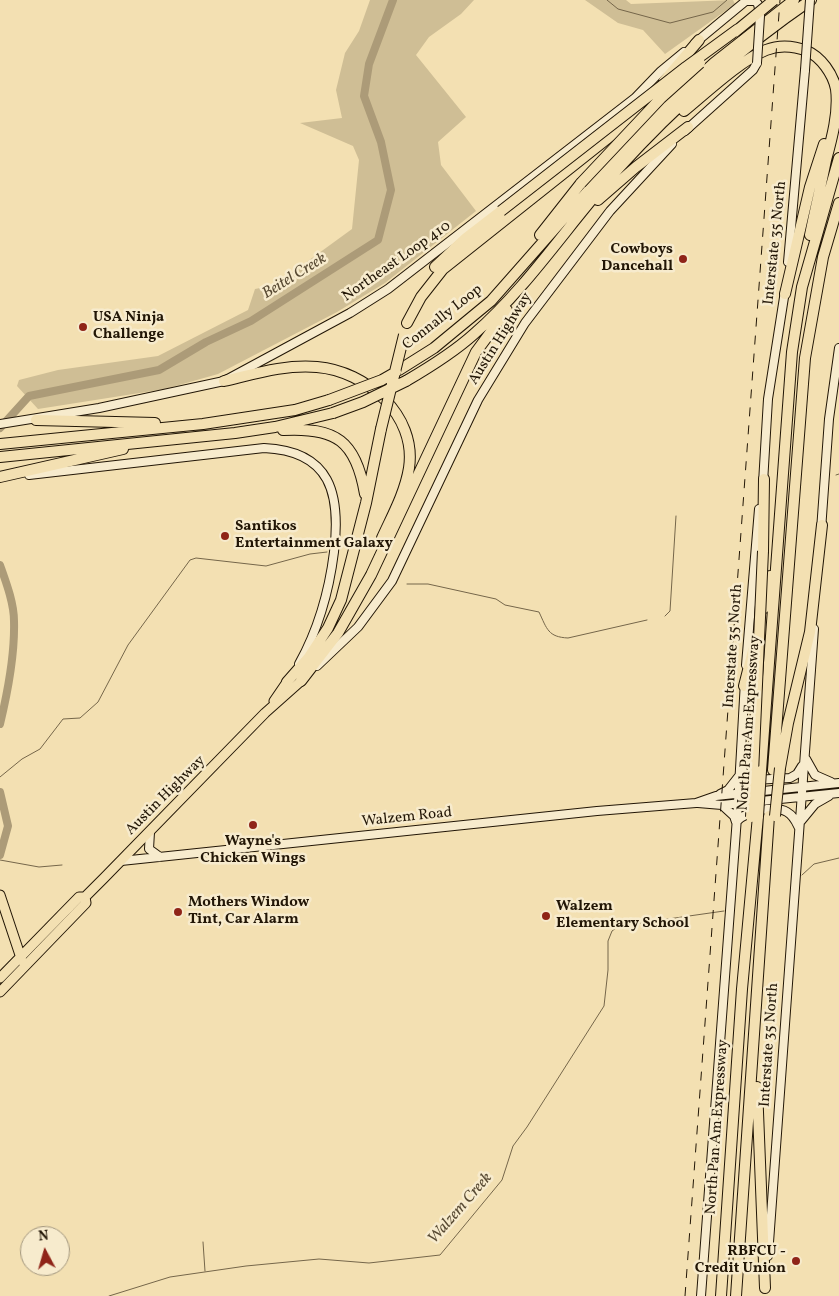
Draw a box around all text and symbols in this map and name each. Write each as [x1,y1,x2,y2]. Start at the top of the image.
street label: Interstate 35 North [761,180,791,306]
street label: Northeast Loop 410 [339,218,455,306]
place label: Cowboys Dancehall [601,241,673,276]
water label: Beitel Creek [259,250,331,304]
marker: Cowboys Dancehall [677,253,689,265]
street label: Connally Loop [400,281,486,355]
street label: Austin Highway [465,290,537,388]
place label: USA Ninja Challenge [93,309,164,344]
marker: USA Ninja Challenge [77,321,89,333]
place label: Santikos Entertainment Galaxy [235,518,393,553]
marker: Santikos Entertainment Galaxy [219,530,231,542]
street label: Interstate 35 North [721,583,747,709]
street label: North Pan Am Expressway [735,635,765,811]
street label: Austin Highway [122,752,210,840]
street label: Walzem Road [361,804,453,832]
marker: Wayne's Chicken Wings [247,819,259,831]
place label: Wayne's Chicken Wings [200,833,306,868]
place label: Mothers Window Tint, Car Alarm [188,894,309,929]
place label: Walzem Elementary School [556,898,689,933]
marker: Mothers Window Tint, Car Alarm [172,906,184,918]
marker: Walzem Elementary School [540,910,552,922]
street label: Interstate 35 North [757,982,783,1108]
street label: North Pan Am Expressway [703,1039,733,1215]
water label: Walzem Creek [425,1169,497,1249]
north arrow [20,1226,70,1276]
text: N [37,1227,50,1247]
place label: RBFCU - Credit Union [695,1243,786,1278]
marker: RBFCU - Credit Union [790,1255,802,1267]

